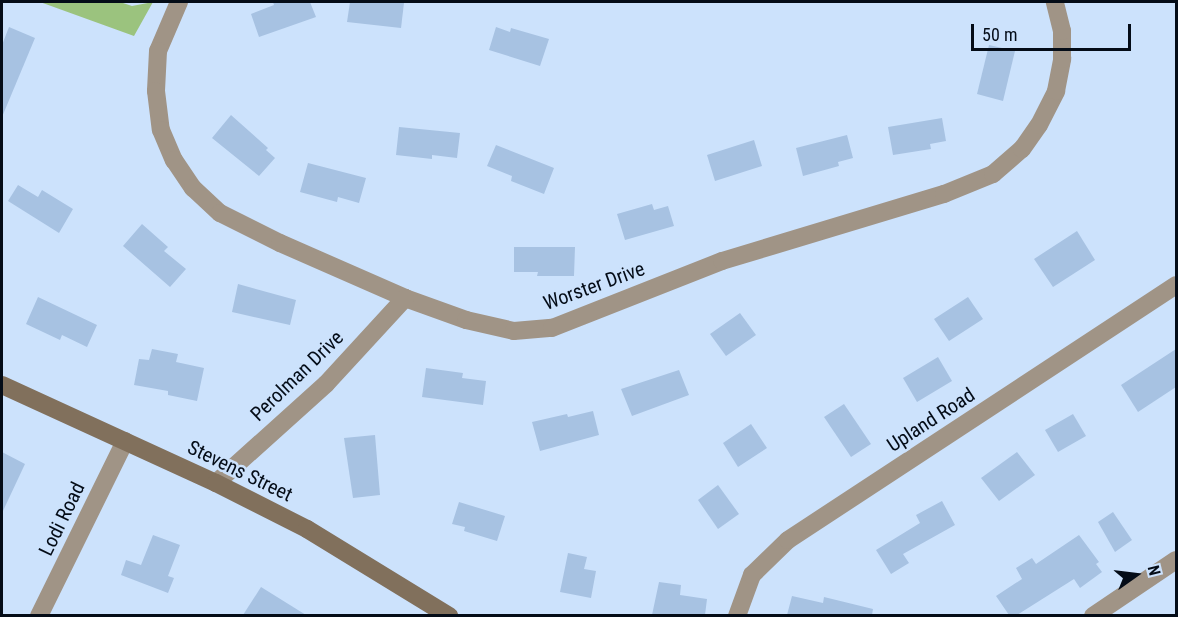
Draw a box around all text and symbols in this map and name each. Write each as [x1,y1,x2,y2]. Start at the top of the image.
scale bar [974,12,1134,50]
text: 50 m [982,24,1017,45]
street label: Worster Drive [540,257,648,315]
street label: Perolman Drive [246,326,348,426]
street label: Upland Road [883,383,979,457]
street label: Stevens Street [184,435,296,507]
street label: Lodi Road [34,478,90,560]
north arrow [1106,545,1166,605]
text: N [1144,563,1164,578]

